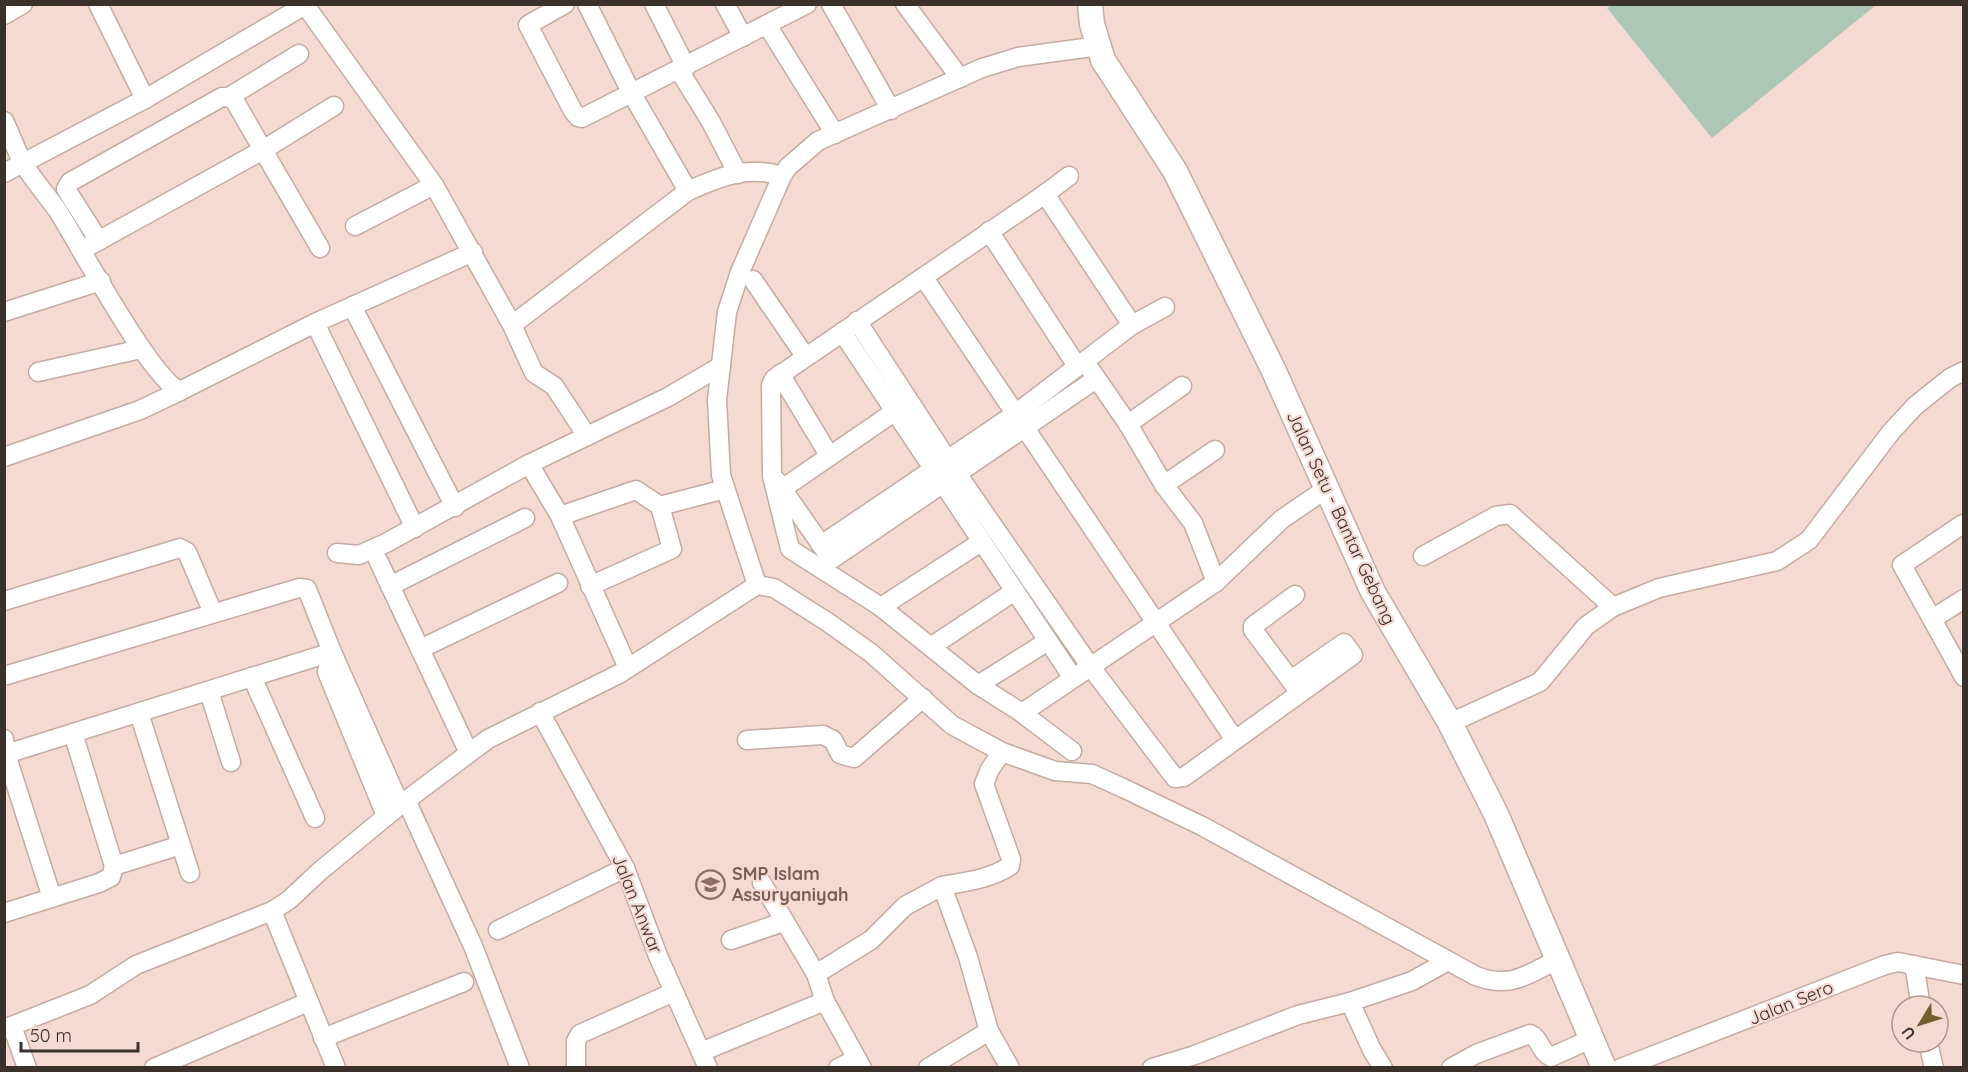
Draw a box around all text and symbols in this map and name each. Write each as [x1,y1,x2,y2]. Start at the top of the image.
street label: Jalan Setu - Bantar Gebang [1282,407,1401,628]
street label: Jalan Anwar [607,851,668,957]
place label: SMP Islam Assuryaniyah [732,862,849,906]
school or university icon: SMP Islam Assuryaniyah [695,868,727,900]
street label: Jalan Sero [1745,975,1837,1030]
north arrow [1890,994,1950,1054]
scale bar [21,1015,138,1053]
text: U [1897,1023,1920,1044]
text: 50 m [30,1024,72,1047]

